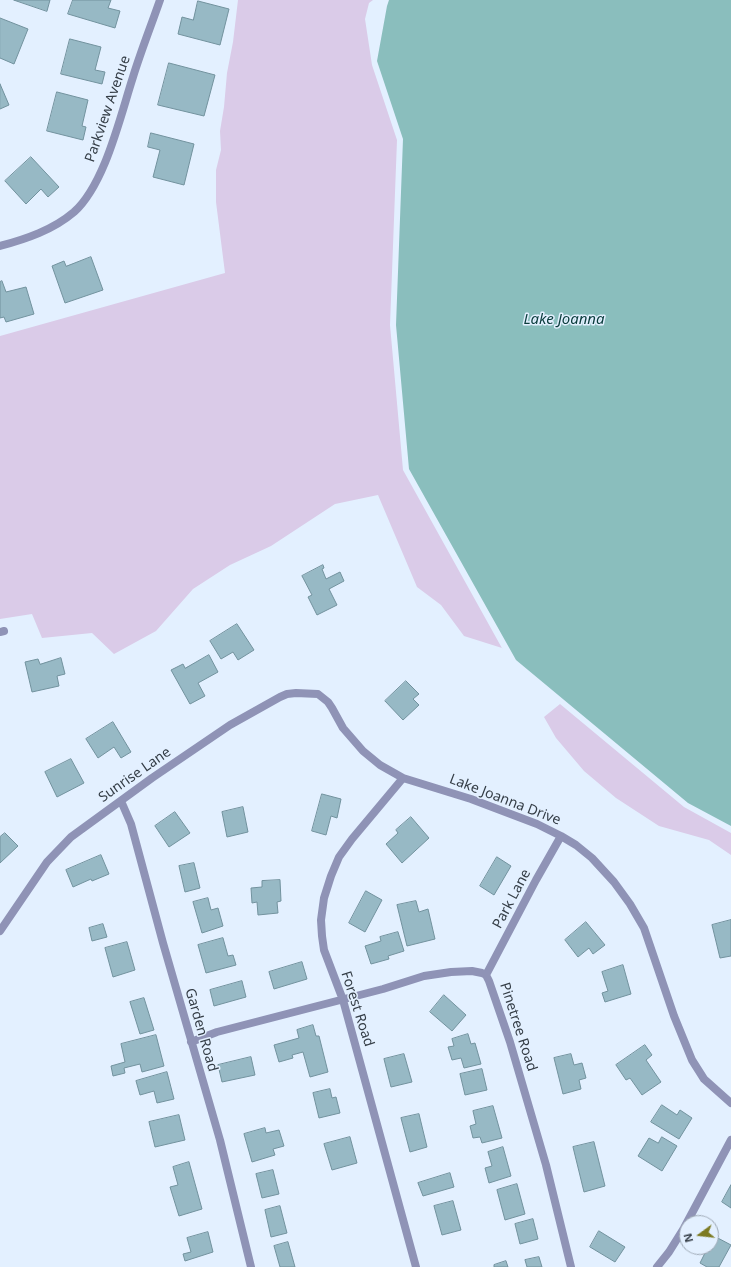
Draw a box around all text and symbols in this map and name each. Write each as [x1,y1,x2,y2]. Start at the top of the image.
street label: Parkview Avenue [82,53,134,165]
water label: Lake Joanna [523,311,605,329]
street label: Sunrise Lane [96,744,174,806]
street label: Lake Joanna Drive [447,771,563,829]
street label: Park Lane [489,866,535,932]
street label: Forest Road [337,969,377,1049]
street label: Pinetree Road [496,981,540,1073]
street label: Garden Road [181,986,221,1074]
north arrow [679,1215,719,1255]
text: N [679,1232,696,1244]

